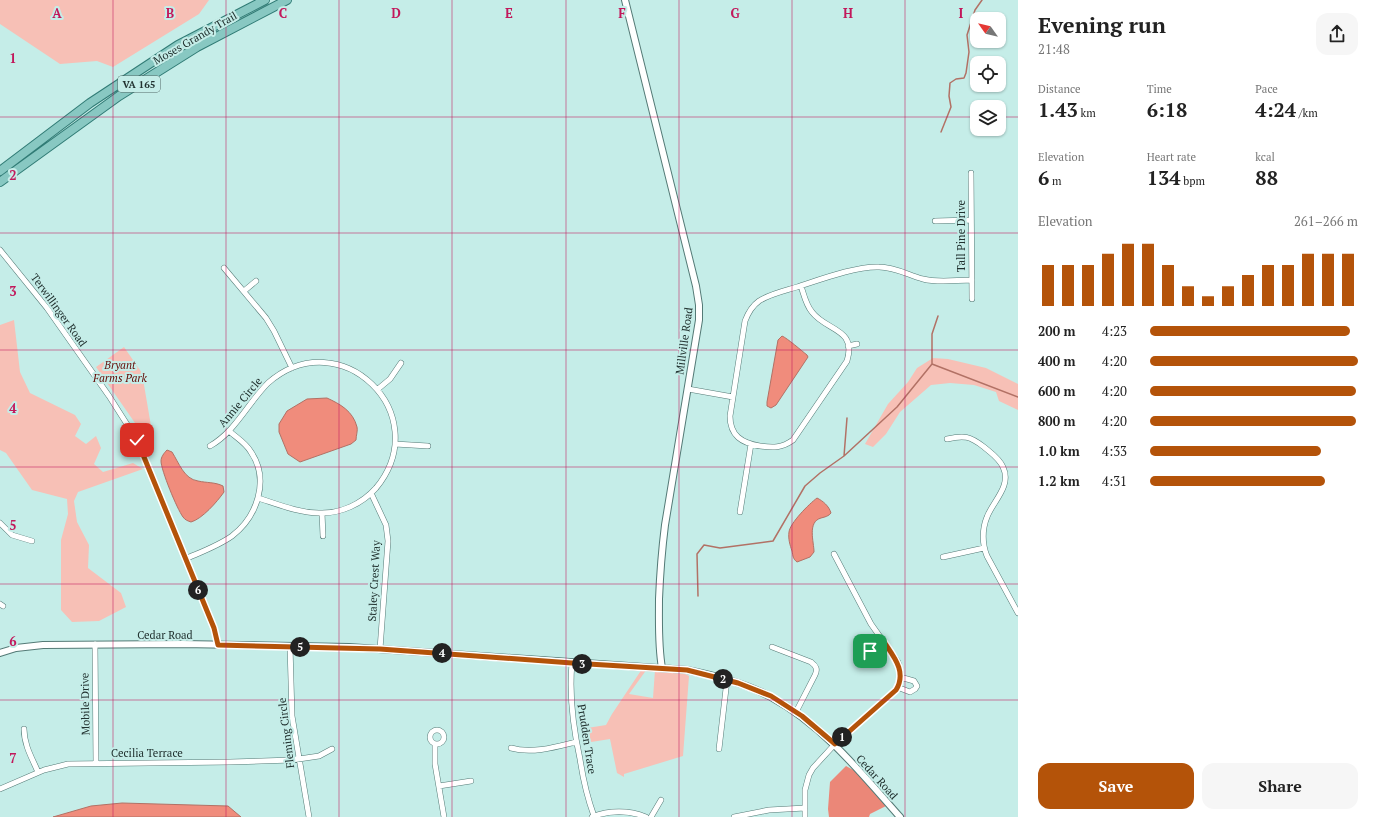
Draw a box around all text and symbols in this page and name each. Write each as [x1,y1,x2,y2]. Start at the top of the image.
text: A [52,4,62,22]
text: B [166,4,174,22]
text: C [279,4,287,22]
text: D [391,4,401,22]
text: E [505,4,513,22]
text: F [618,4,626,22]
text: G [730,4,740,22]
text: H [843,4,853,22]
text: I [959,4,964,22]
street label: Moses Grandy Trail [151,8,239,68]
text: Evening run [1038,10,1166,39]
north arrow [970,12,1006,48]
map controls [970,12,1006,136]
button: share [1316,13,1358,55]
text: 21:48 [1038,40,1070,58]
text: 1 [9,49,17,67]
button: locate [970,56,1006,92]
road number: VA 165 [118,76,160,92]
text: Distance [1038,82,1081,96]
text: Time [1147,82,1172,96]
text: Pace [1255,82,1278,96]
text: 1.43 [1038,96,1078,123]
text: 6:18 [1147,96,1187,123]
text: 4:24 [1255,96,1296,123]
button: layers [970,100,1006,136]
text: km [1078,106,1096,120]
text: /km [1296,106,1318,120]
text: Elevation [1038,150,1084,164]
text: Heart rate [1147,150,1196,164]
text: kcal [1255,150,1275,164]
text: 6 [1038,164,1049,191]
text: 134 [1147,164,1181,191]
text: 88 [1255,164,1278,191]
text: 2 [9,166,17,184]
text: m [1049,174,1061,188]
text: bpm [1181,174,1205,188]
street label: Tall Pine Drive [954,199,968,272]
text: Elevation [1038,212,1093,230]
text: 261–266 m [1294,212,1358,230]
street label: Terwillinger Road [28,271,90,349]
text: 3 [9,282,17,300]
street label: Millville Road [672,306,696,376]
text: 200 m [1038,322,1076,340]
text: 4:23 [1102,322,1127,340]
text: 400 m [1038,352,1076,370]
text: 4:20 [1102,352,1127,370]
park label: Bryant Farms Park [92,358,148,385]
street label: Annie Circle [215,374,265,430]
text: 600 m [1038,382,1076,400]
text: 4:20 [1102,382,1127,400]
text: 4 [9,399,17,417]
text: 800 m [1038,412,1076,430]
text: 4:20 [1102,412,1127,430]
pin [120,423,154,457]
icon: check [126,429,148,451]
text: 1.0 km [1038,442,1080,460]
text: 4:33 [1102,442,1127,460]
text: 1.2 km [1038,472,1080,490]
text: 4:31 [1102,472,1127,490]
text: 5 [9,516,17,534]
street label: Staley Crest Way [365,540,383,622]
pin: 6 [188,580,208,600]
text: 6 [195,583,201,597]
street label: Cedar Road [137,628,193,642]
text: 6 [9,632,17,650]
pin [853,634,887,668]
pin: 5 [290,637,310,657]
text: 5 [297,640,303,654]
icon: arrive [859,640,881,662]
pin: 4 [432,643,452,663]
text: 4 [439,646,445,660]
pin: 3 [572,654,592,674]
text: 3 [579,657,585,671]
pin: 2 [713,669,733,689]
street label: Mobile Drive [77,672,93,735]
text: 2 [720,672,726,686]
street label: Fleming Circle [275,696,297,769]
street label: Prudden Trace [575,703,600,775]
pin: 1 [832,727,852,747]
text: 1 [839,730,845,744]
street label: Cecilia Terrace [111,746,183,760]
text: 7 [9,749,17,767]
street label: Cedar Road [853,752,901,802]
button: Save [1038,763,1194,809]
button: Share [1202,763,1358,809]

